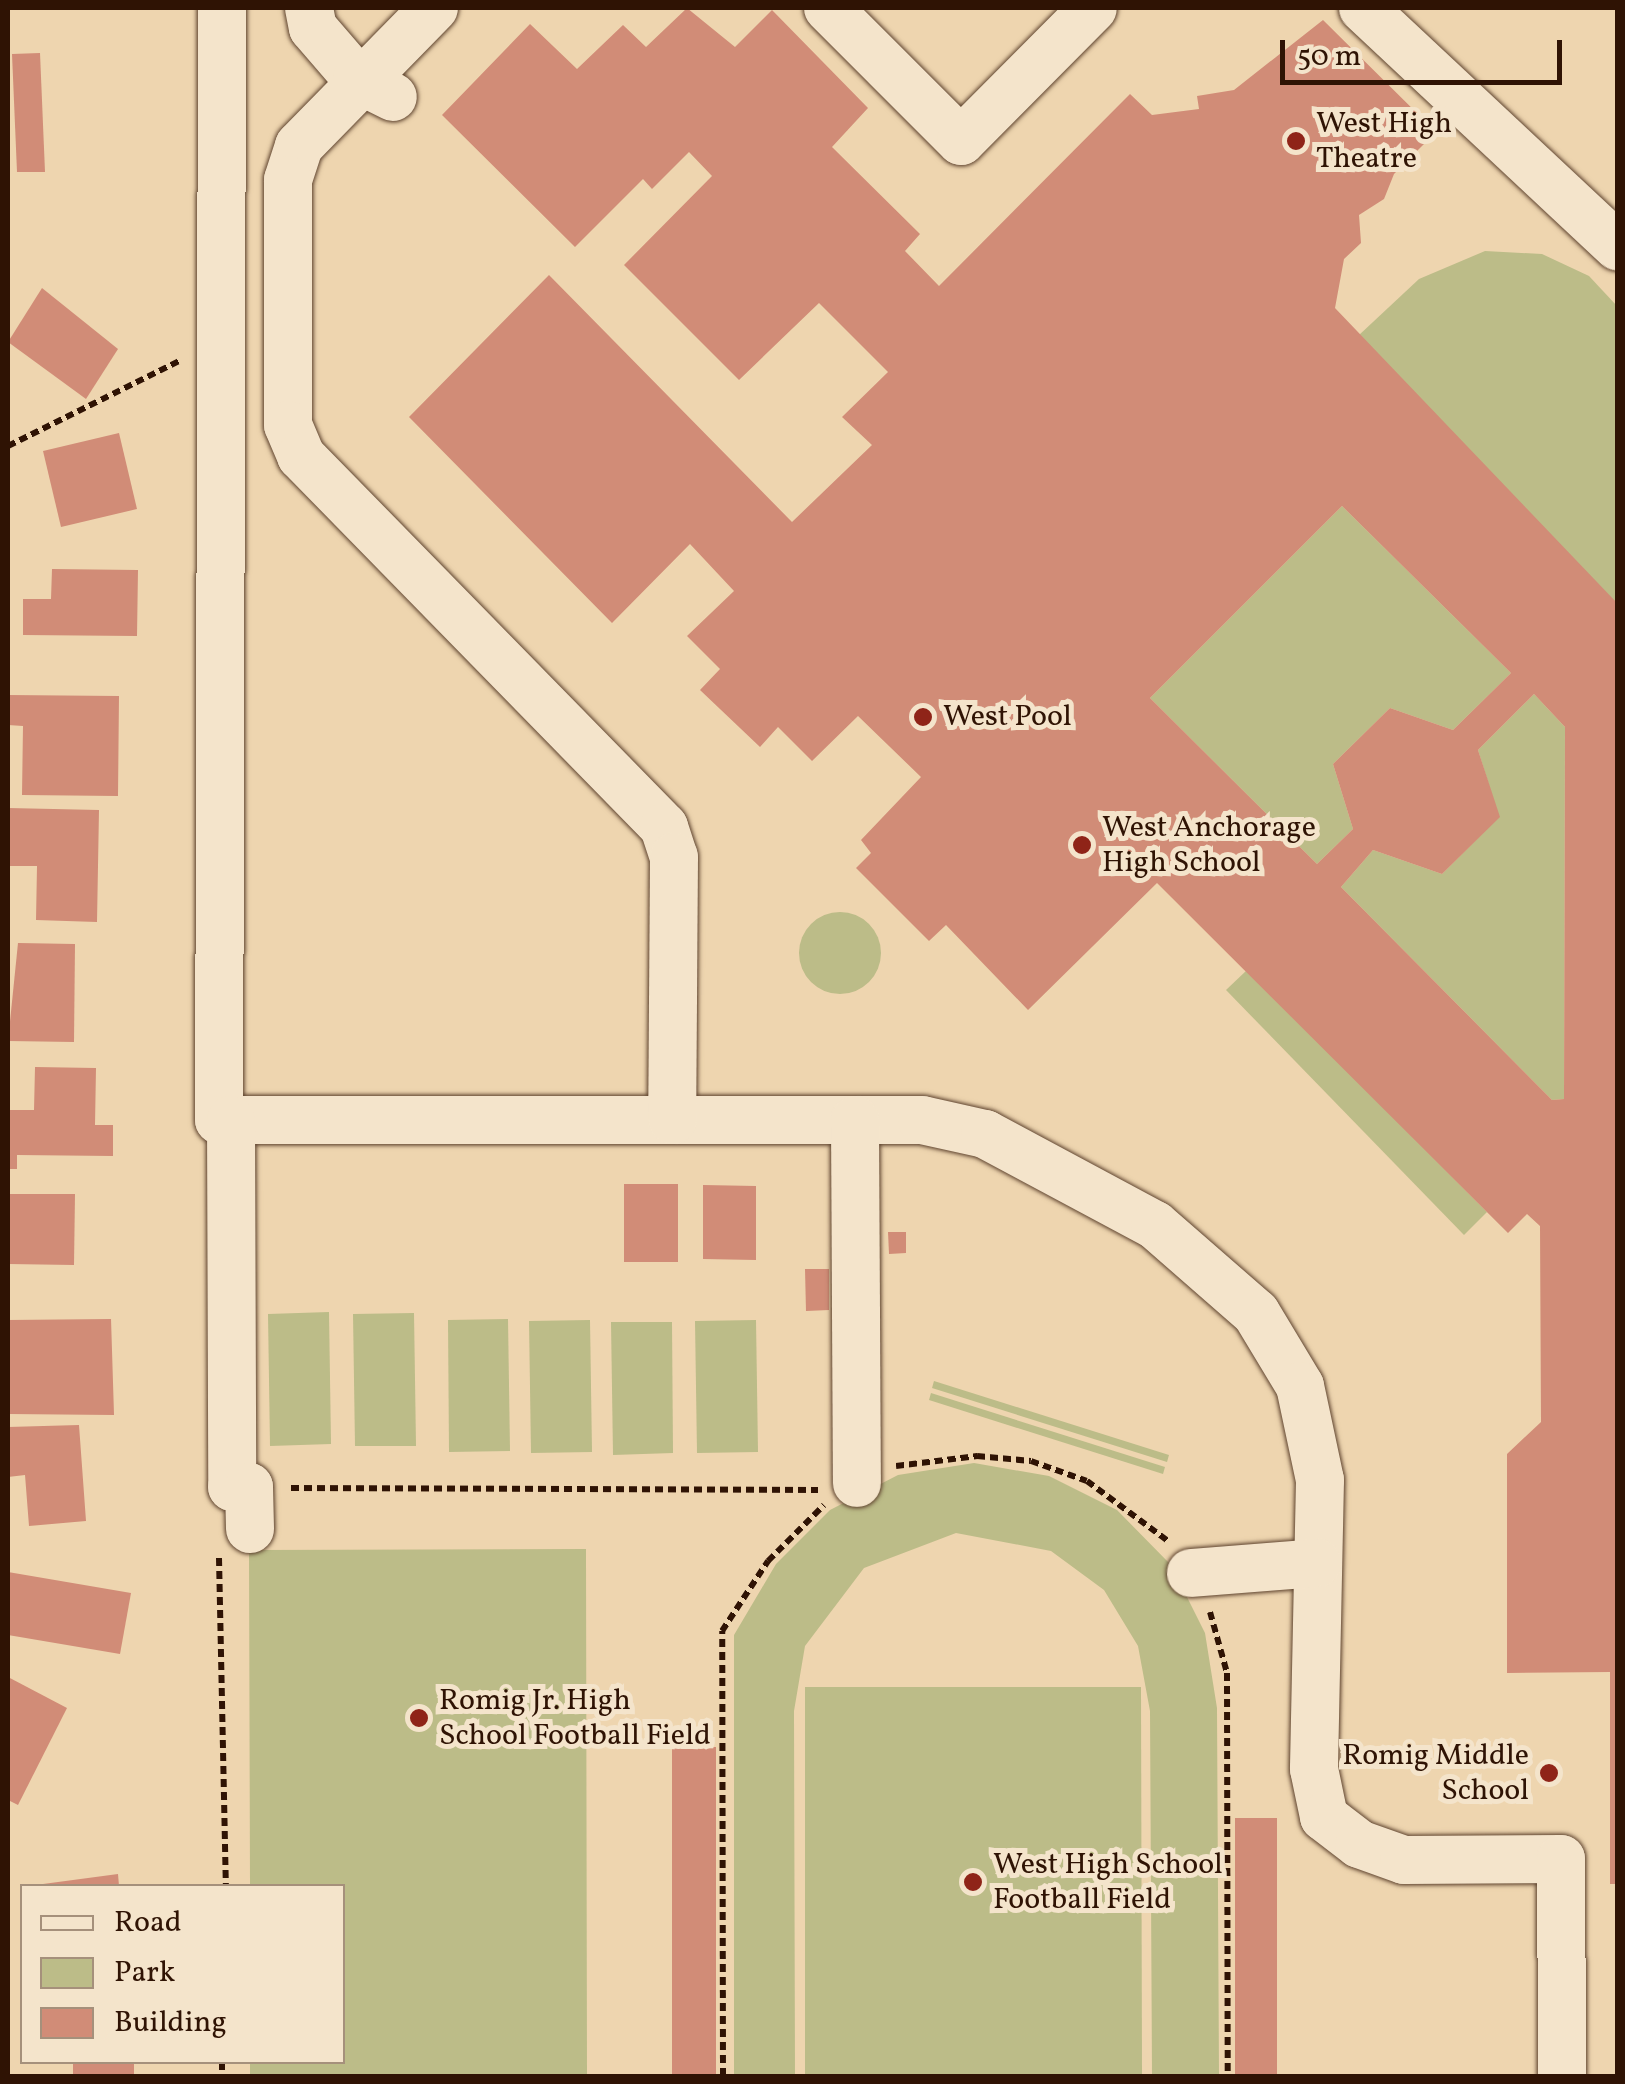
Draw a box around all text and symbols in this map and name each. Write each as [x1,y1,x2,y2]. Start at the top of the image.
scale bar [1285,20,1568,82]
text: 50 m [1297,36,1361,78]
place label: West High Theatre [1316,106,1452,176]
marker: West High Theatre [1285,130,1307,152]
place label: West Pool [943,699,1072,735]
marker: West Pool [912,706,934,728]
place label: West Anchorage High School [1102,810,1316,880]
marker: West Anchorage High School [1071,834,1093,856]
place label: Romig Jr. High School Football Field [439,1683,711,1754]
marker: Romig Jr. High School Football Field [408,1707,430,1729]
place label: Romig Middle School [1342,1738,1529,1808]
marker: Romig Middle School [1538,1762,1560,1784]
place label: West High School Football Field [993,1847,1223,1918]
marker: West High School Football Field [962,1871,984,1893]
legend [20,1884,345,2064]
text: Road [114,1902,182,1944]
text: Park [114,1952,175,1994]
text: Building [114,2002,227,2044]

